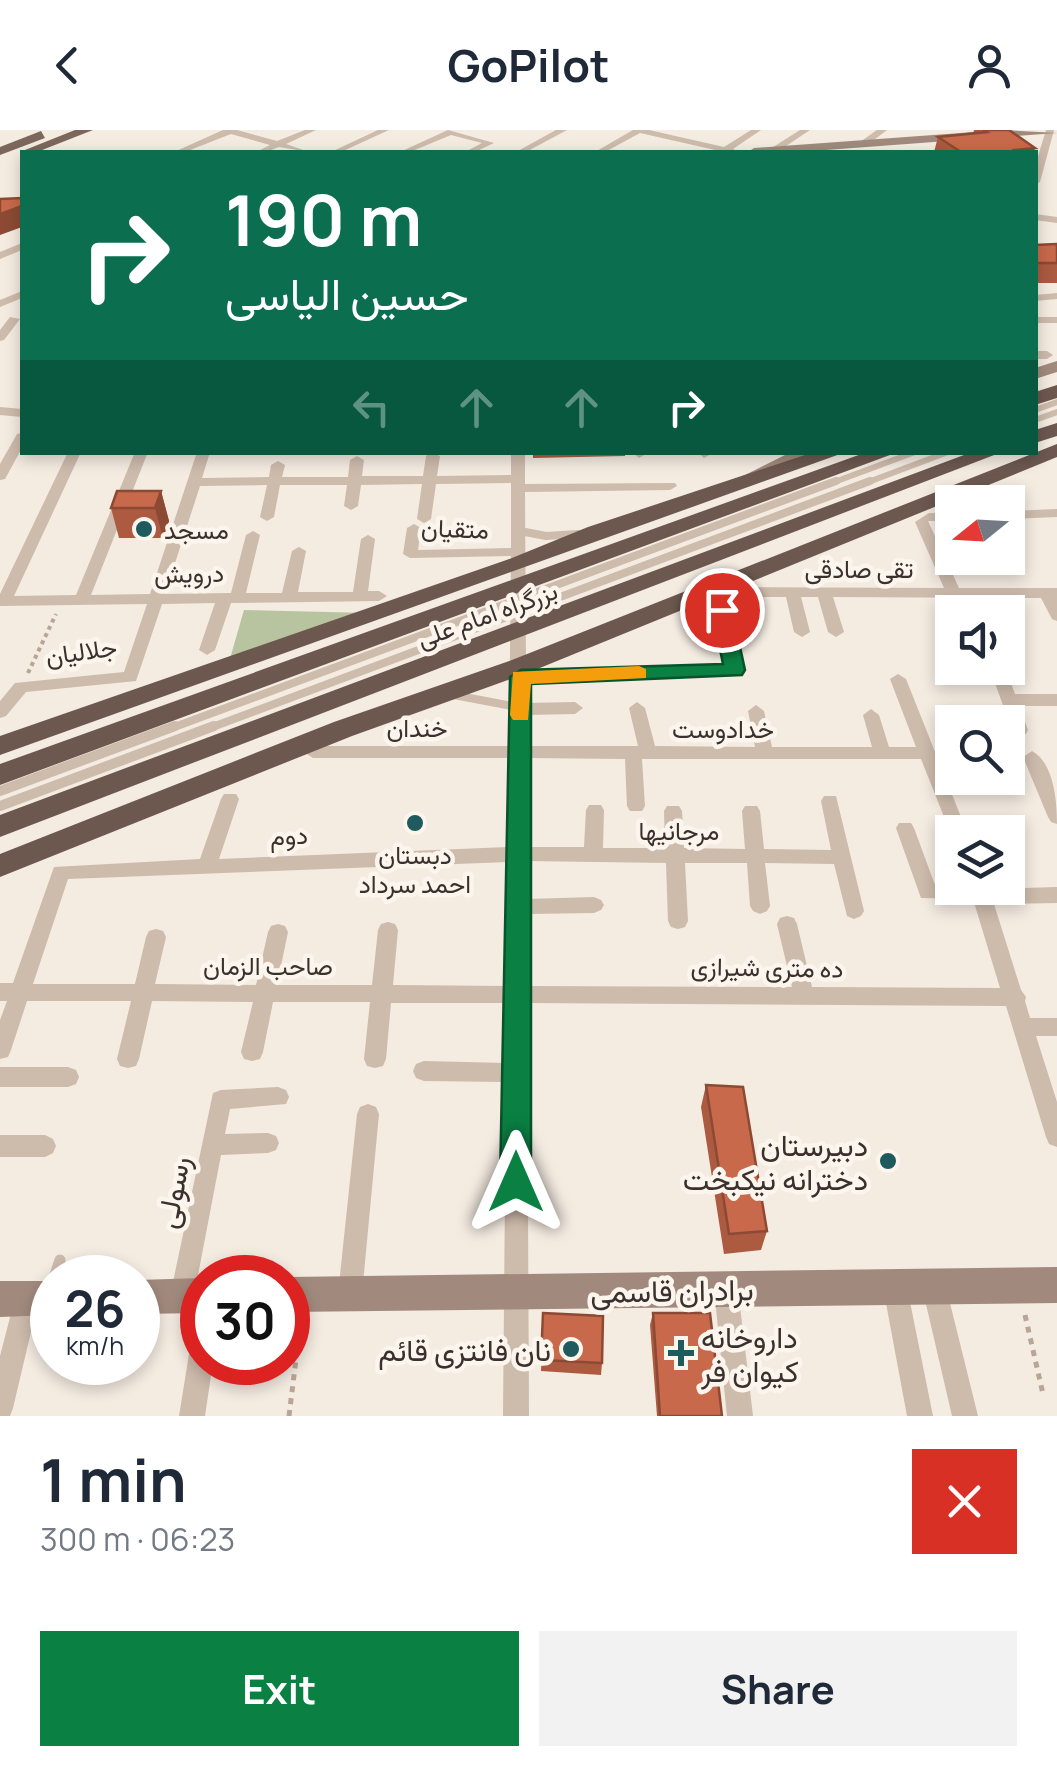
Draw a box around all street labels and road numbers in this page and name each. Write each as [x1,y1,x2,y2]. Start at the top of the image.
street label: متقیان [420,509,490,547]
street label: تقی صادقی [804,551,914,586]
street label: درویش [154,555,224,591]
street label: بزرگراه امام علی [412,572,562,656]
street label: جلالیان [43,629,119,673]
street label: خندان [386,710,448,745]
street label: خدادوست [672,711,774,746]
street label: مرجانیها [639,813,719,848]
street label: دوم [269,817,309,853]
street label: صاحب الزمان [203,948,333,983]
street label: ده متری شیرازی [690,948,844,986]
street label: رسولی [145,1152,199,1232]
street label: برادران قاسمی [590,1268,754,1312]

